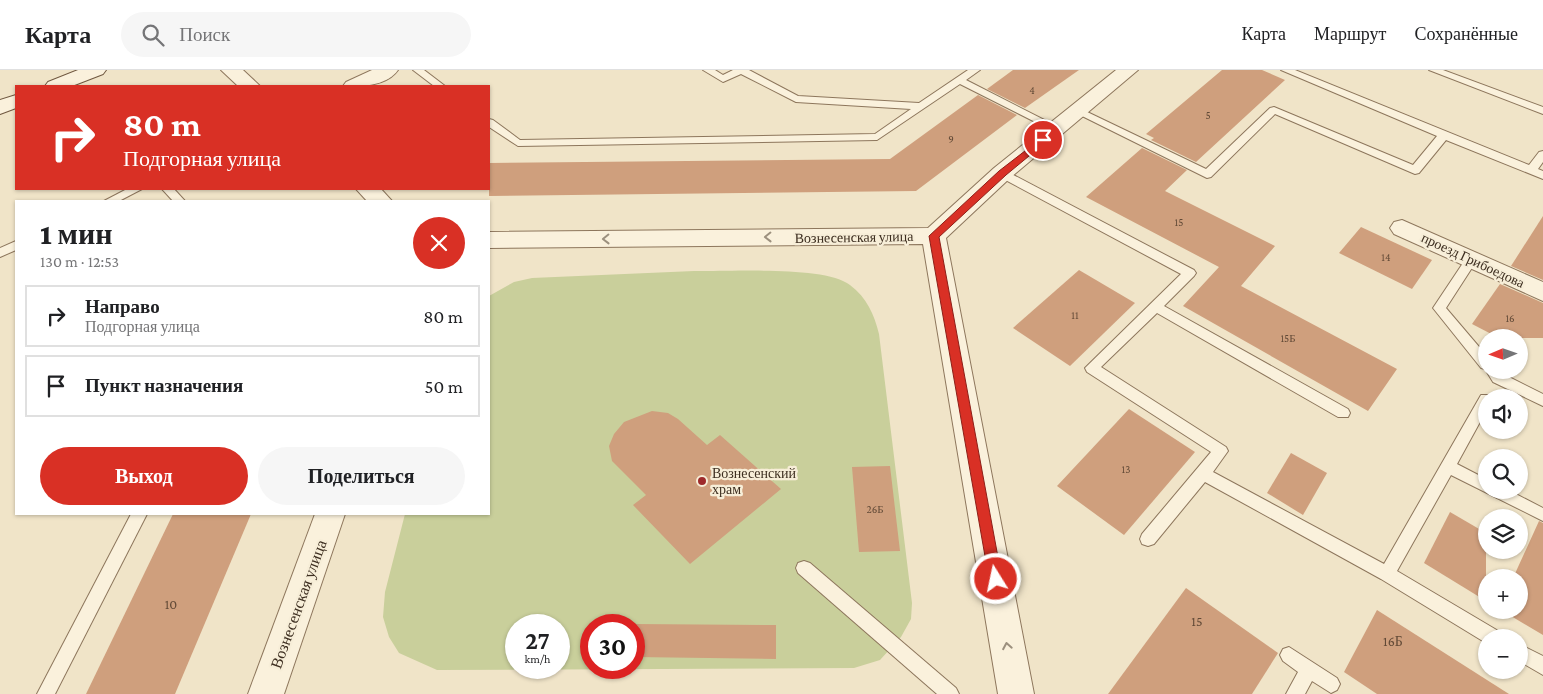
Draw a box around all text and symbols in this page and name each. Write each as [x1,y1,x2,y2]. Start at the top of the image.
search box [121,12,471,57]
text: Карта [25,21,91,48]
icon: search [139,21,167,49]
text: Поиск [179,24,230,45]
text: Карта [1241,24,1286,44]
text: Маршрут [1314,24,1386,44]
text: Сохранённые [1414,24,1518,44]
house number: 4 [1029,84,1035,96]
icon: right [40,105,105,170]
text: 80 m [123,105,201,144]
house number: 5 [1205,109,1211,121]
pin [1022,119,1064,161]
icon: arrive [1029,126,1057,154]
house number: 9 [948,133,954,145]
text: Подгорная улица [123,146,281,171]
house number: 15 [1175,216,1183,228]
text: 1 мин [40,217,113,250]
button: close [413,217,465,269]
street label: Вознесенская улица [795,228,914,246]
street label: проезд Грибоедова [1419,229,1528,291]
one-way arrow [764,232,772,243]
one-way arrow [602,234,610,244]
house number: 14 [1381,251,1391,263]
text: 130 m · 12:53 [40,253,119,270]
text: Направо [85,296,160,317]
icon: right [42,302,70,330]
text: 80 m [423,306,463,327]
house number: 11 [1071,309,1079,321]
house number: 16 [1505,312,1515,324]
text: Подгорная улица [85,318,200,335]
north arrow [1478,329,1528,379]
map controls [1478,329,1528,679]
house number: 15Б [1280,332,1296,344]
icon: arrive [42,372,70,400]
text: Пункт назначения [85,375,243,396]
text: 50 m [424,376,463,397]
button: sound [1478,389,1528,439]
button: Выход [40,447,248,505]
button: Поделиться [258,447,465,505]
button: search [1478,449,1528,499]
house number: 13 [1122,463,1130,475]
place label: Вознесенский храм [712,465,797,497]
marker: Вознесенский храм [696,475,708,487]
house number: 26Б [866,503,884,515]
button: layers [1478,509,1528,559]
street label: Вознесенская улица [267,538,331,671]
position arrow [969,552,1021,604]
button: + [1478,569,1528,619]
house number: 10 [165,596,177,612]
house number: 15 [1191,613,1203,629]
speed limit sign: 30 [580,614,645,679]
text: 27 [525,627,550,654]
button: − [1478,629,1528,679]
house number: 16Б [1383,633,1403,649]
one-way arrow [1003,642,1013,650]
text: km/h [525,652,550,666]

